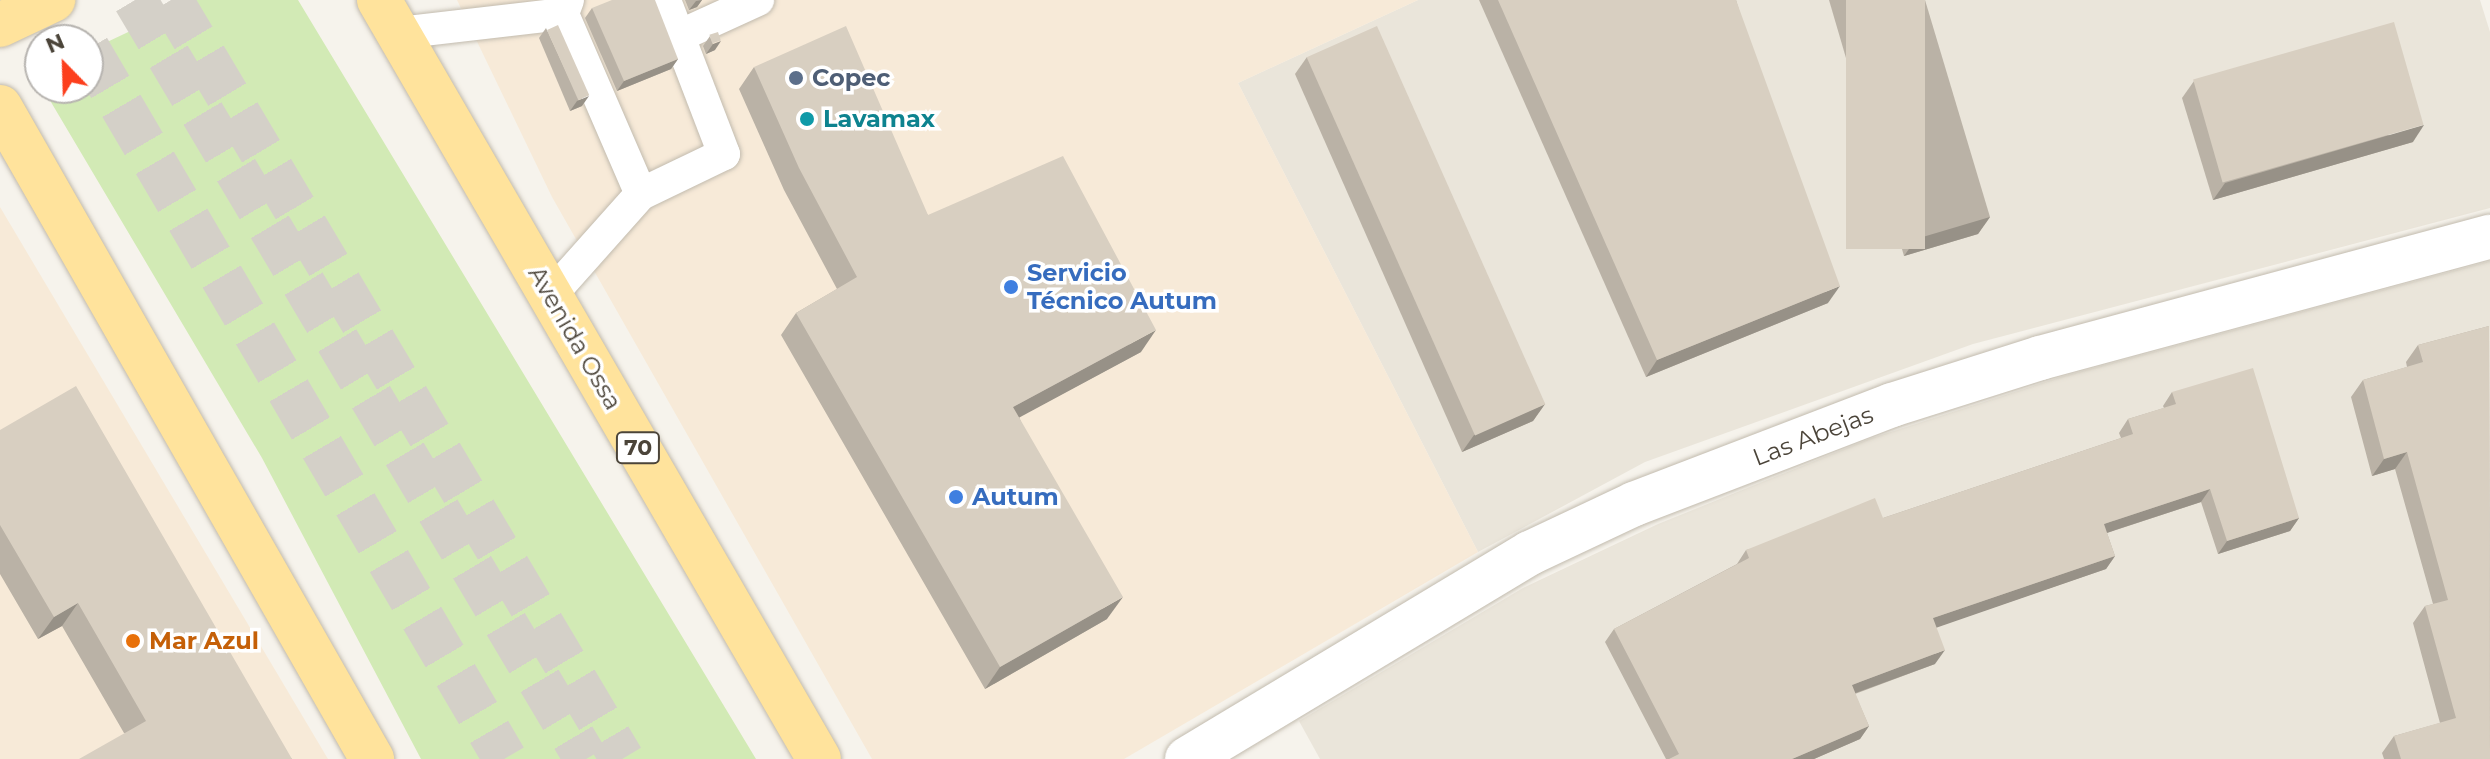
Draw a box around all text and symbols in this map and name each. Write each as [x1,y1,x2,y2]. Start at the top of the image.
north arrow [24,24,104,104]
text: N [42,27,69,59]
place label: Copec [812,64,891,92]
marker: Copec [787,69,805,87]
place label: Lavamax [823,105,935,133]
marker: Lavamax [798,110,816,128]
place label: Servicio Técnico Autum [1027,259,1217,315]
street label: Avenida Ossa [522,261,628,415]
marker: Servicio Técnico Autum [1002,278,1020,296]
street label: Las Abejas [1749,400,1877,472]
road number: 70 [614,430,662,466]
place label: Autum [972,483,1059,511]
marker: Autum [947,488,965,506]
place label: Mar Azul [149,627,259,655]
marker: Mar Azul [124,632,142,650]

